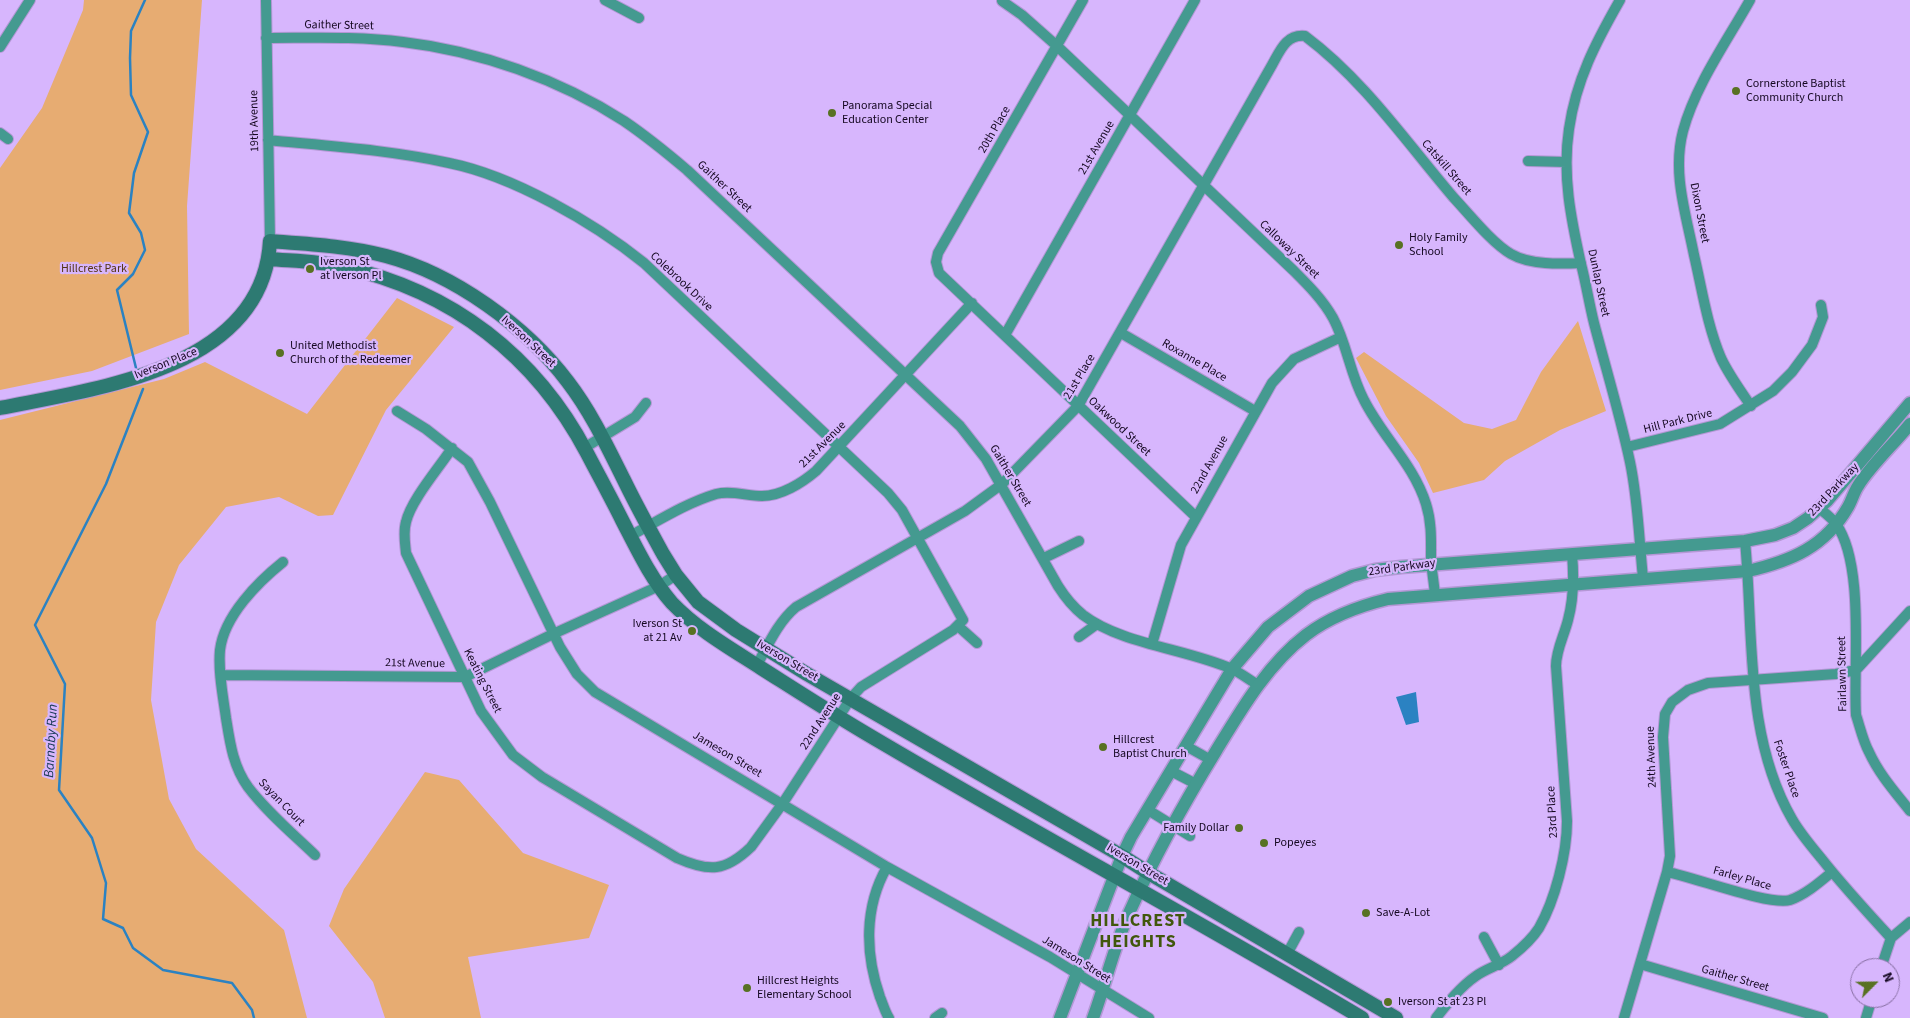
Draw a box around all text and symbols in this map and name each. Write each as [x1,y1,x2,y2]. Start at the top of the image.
street label: Gaither Street [304,18,374,34]
place label: Cornerstone Baptist Community Church [1746,77,1846,105]
marker: Cornerstone Baptist Community Church [1730,85,1742,97]
street label: 19th Avenue [247,90,263,152]
place label: Panorama Special Education Center [842,99,932,127]
street label: 20th Place [976,104,1014,156]
marker: Panorama Special Education Center [826,107,838,119]
street label: 21st Avenue [1076,118,1118,178]
street label: Catskill Street [1418,137,1474,199]
street label: Gaither Street [694,158,754,216]
street label: Dixon Street [1686,182,1712,244]
street label: Calloway Street [1256,218,1322,282]
place label: Holy Family School [1409,231,1468,259]
marker: Holy Family School [1393,239,1405,251]
street label: Dunlap Street [1584,248,1612,318]
street label: Colebrook Drive [647,249,715,315]
place label: Iverson St at Iverson Pl [320,255,381,283]
park label: Hillcrest Park [61,262,127,276]
marker: Iverson St at Iverson Pl [304,263,316,275]
street label: Iverson Street [498,313,558,371]
street label: Roxanne Place [1159,337,1229,385]
place label: United Methodist Church of the Redeemer [290,339,411,367]
street label: Iverson Place [133,345,199,383]
marker: United Methodist Church of the Redeemer [274,347,286,359]
street label: 21st Place [1061,352,1099,402]
street label: Oakwood Street [1085,394,1153,460]
street label: Hill Park Drive [1642,407,1714,437]
street label: 21st Avenue [797,419,849,471]
street label: 22nd Avenue [1188,433,1232,497]
street label: Gaither Street [986,442,1034,510]
street label: 23rd Parkway [1806,460,1862,520]
street label: 23rd Parkway [1368,556,1436,580]
place label: Iverson St at 21 Av [633,617,682,645]
marker: Iverson St at 21 Av [686,625,698,637]
street label: Fairlawn Street [1835,636,1851,712]
street label: Iverson Street [754,637,820,685]
street label: Keating Street [460,646,504,716]
street label: 21st Avenue [385,656,445,672]
street label: 22nd Avenue [797,691,845,753]
water label: Barnaby Run [42,704,62,778]
street label: 24th Avenue [1644,726,1660,788]
street label: Jameson Street [690,729,764,781]
place label: Hillcrest Baptist Church [1113,733,1187,761]
street label: Foster Place [1769,738,1803,800]
marker: Hillcrest Baptist Church [1097,741,1109,753]
street label: Sayan Court [255,776,307,830]
street label: 23rd Place [1544,786,1562,838]
place label: Family Dollar [1163,821,1229,835]
marker: Family Dollar [1233,822,1245,834]
place label: Popeyes [1274,836,1316,850]
marker: Popeyes [1258,837,1270,849]
street label: Iverson Street [1104,841,1170,889]
street label: Farley Place [1711,864,1773,894]
place label: Save-A-Lot [1376,906,1430,920]
marker: Save-A-Lot [1360,907,1372,919]
district label: HILLCREST HEIGHTS [1089,911,1187,954]
street label: Jameson Street [1039,933,1113,987]
north arrow [1850,958,1900,1008]
street label: Gaither Street [1700,962,1770,996]
text: N [1877,969,1899,986]
place label: Hillcrest Heights Elementary School [757,974,852,1002]
marker: Hillcrest Heights Elementary School [741,982,753,994]
place label: Iverson St at 23 Pl [1398,995,1486,1009]
marker: Iverson St at 23 Pl [1382,996,1394,1008]

